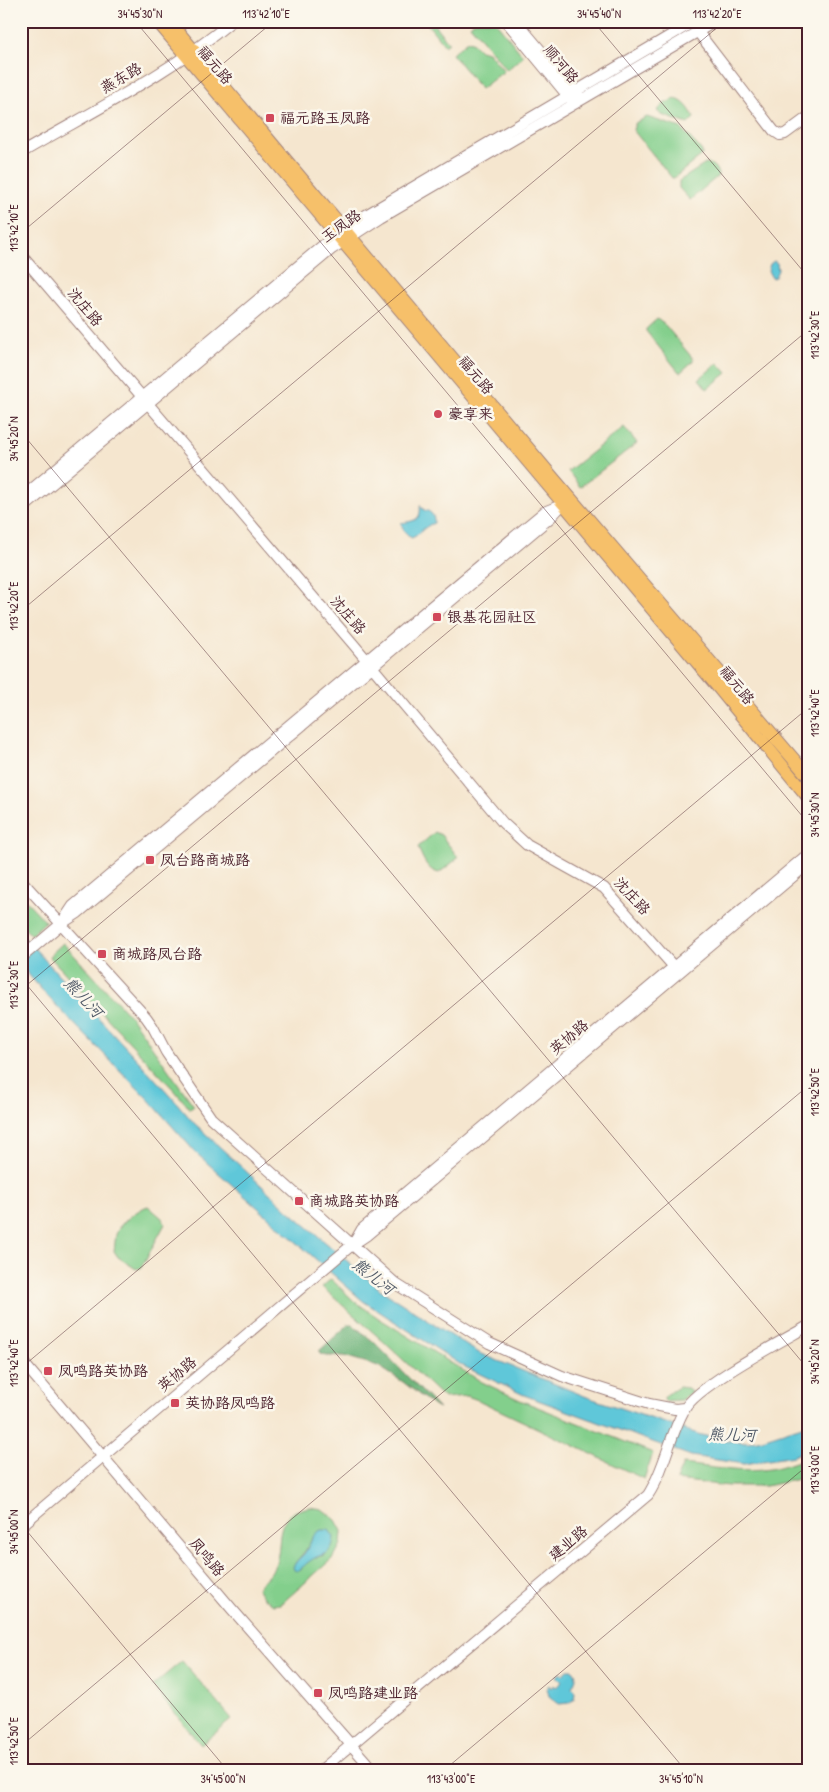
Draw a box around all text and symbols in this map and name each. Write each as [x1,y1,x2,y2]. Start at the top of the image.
text: 34°45'30"N [118,5,162,22]
text: 113°42'10"E [242,5,291,22]
text: 34°45'40"N [577,5,621,22]
text: 113°42'20"E [693,5,742,22]
street label: 顺河路 [539,40,584,88]
street label: 福元路 [193,41,238,89]
street label: 燕东路 [96,57,145,98]
place label: 福元路玉凤路 [280,107,370,128]
marker: 福元路玉凤路 [264,112,276,124]
text: 113°42'10"E [5,203,22,252]
street label: 玉凤路 [316,204,365,247]
street label: 沈庄路 [63,283,108,331]
text: 113°42'30"E [806,310,823,359]
street label: 福元路 [454,351,499,399]
place label: 豪享来 [448,403,493,424]
marker: 豪享来 [432,408,444,420]
text: 34°45'20"N [5,416,22,462]
text: 113°42'20"E [5,581,22,630]
street label: 沈庄路 [326,591,371,639]
place label: 银基花园社区 [447,606,537,627]
marker: 银基花园社区 [431,611,443,623]
street label: 福元路 [715,661,760,709]
text: 113°42'40"E [806,688,823,737]
text: 34°45'30"N [806,793,823,837]
place label: 凤台路商城路 [160,849,250,870]
marker: 凤台路商城路 [144,854,156,866]
street label: 沈庄路 [609,872,655,919]
place label: 商城路凤台路 [112,943,202,964]
marker: 商城路凤台路 [96,948,108,960]
text: 113°42'30"E [5,960,22,1009]
water label: 熊儿河 [60,972,110,1024]
street label: 英协路 [545,1014,593,1059]
text: 113°42'50"E [806,1067,823,1116]
place label: 商城路英协路 [309,1190,399,1211]
marker: 商城路英协路 [293,1195,305,1207]
water label: 熊儿河 [348,1253,402,1301]
text: 113°42'40"E [5,1338,22,1387]
text: 34°45'20"N [806,1339,823,1385]
street label: 英协路 [153,1351,201,1396]
place label: 凤鸣路英协路 [58,1360,148,1381]
marker: 凤鸣路英协路 [42,1365,54,1377]
place label: 英协路凤鸣路 [185,1392,275,1413]
marker: 英协路凤鸣路 [169,1397,181,1409]
water label: 熊儿河 [708,1422,759,1446]
text: 113°43'00"E [806,1445,823,1494]
text: 34°45'00"N [5,1510,22,1554]
street label: 建业路 [544,1520,592,1565]
street label: 凤鸣路 [185,1533,230,1581]
place label: 凤鸣路建业路 [328,1682,418,1703]
marker: 凤鸣路建业路 [312,1687,324,1699]
text: 113°42'50"E [5,1716,22,1765]
text: 34°45'00"N [201,1770,245,1787]
text: 113°43'00"E [427,1770,476,1787]
text: 34°45'10"N [659,1770,703,1787]

